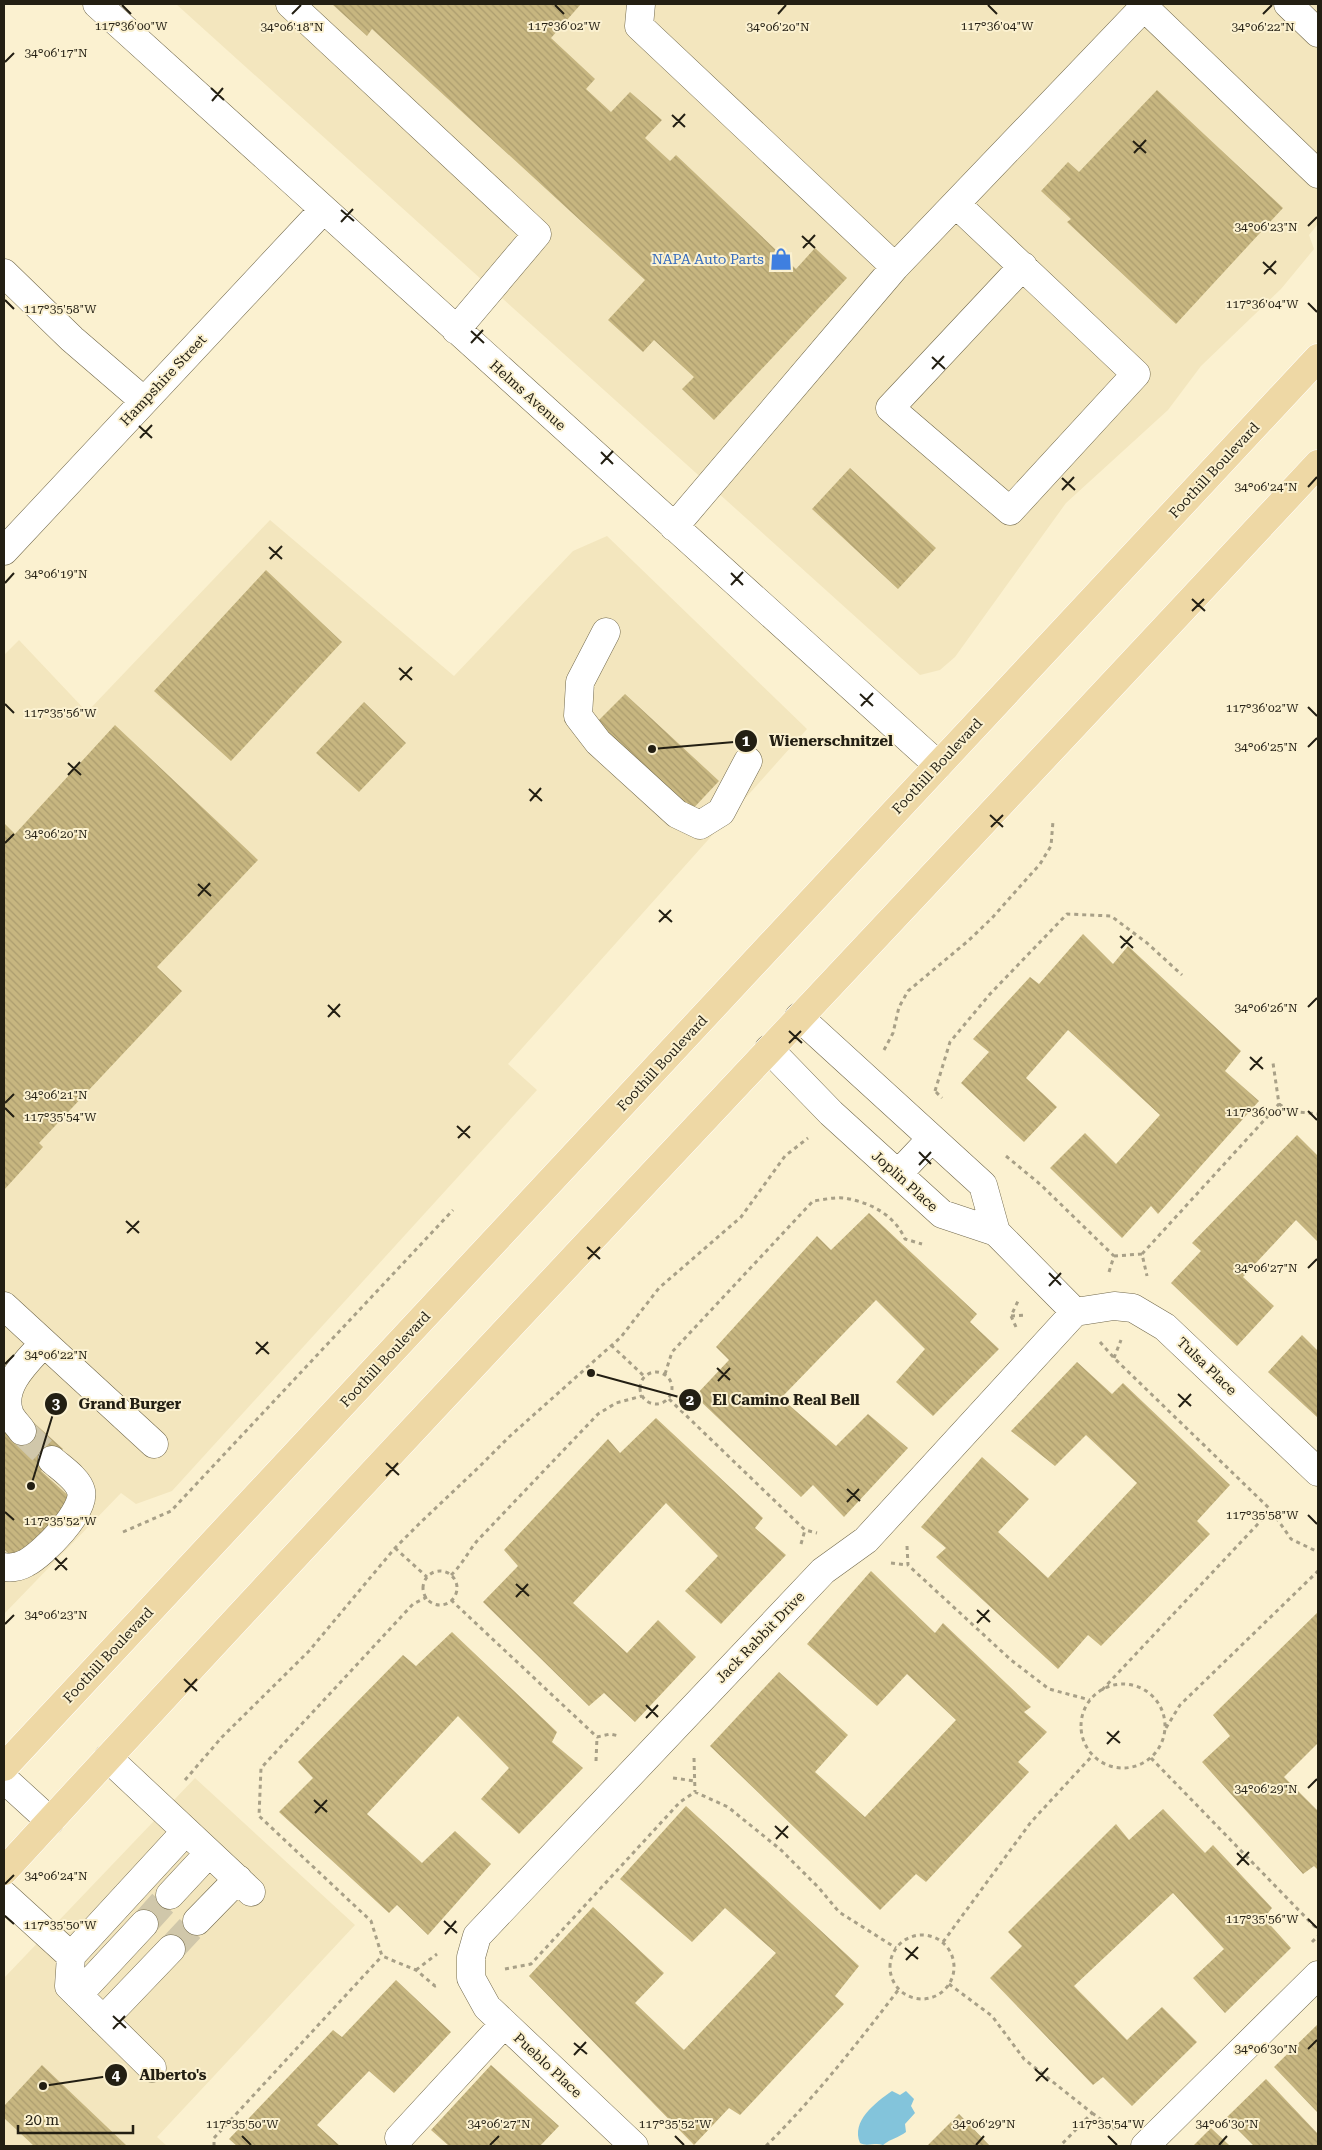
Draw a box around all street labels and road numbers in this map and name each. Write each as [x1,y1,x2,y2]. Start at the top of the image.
street label: Hampshire Street [117,331,209,429]
street label: Helms Avenue [487,357,569,433]
street label: Foothill Boulevard [1166,419,1262,521]
street label: Foothill Boulevard [889,715,985,817]
street label: Foothill Boulevard [614,1012,710,1114]
street label: Joplin Place [869,1147,941,1215]
street label: Foothill Boulevard [337,1308,433,1410]
street label: Tulsa Place [1174,1334,1240,1398]
street label: Jack Rabbit Drive [712,1588,808,1686]
street label: Foothill Boulevard [60,1604,156,1706]
street label: Pueblo Place [511,2029,586,2101]

